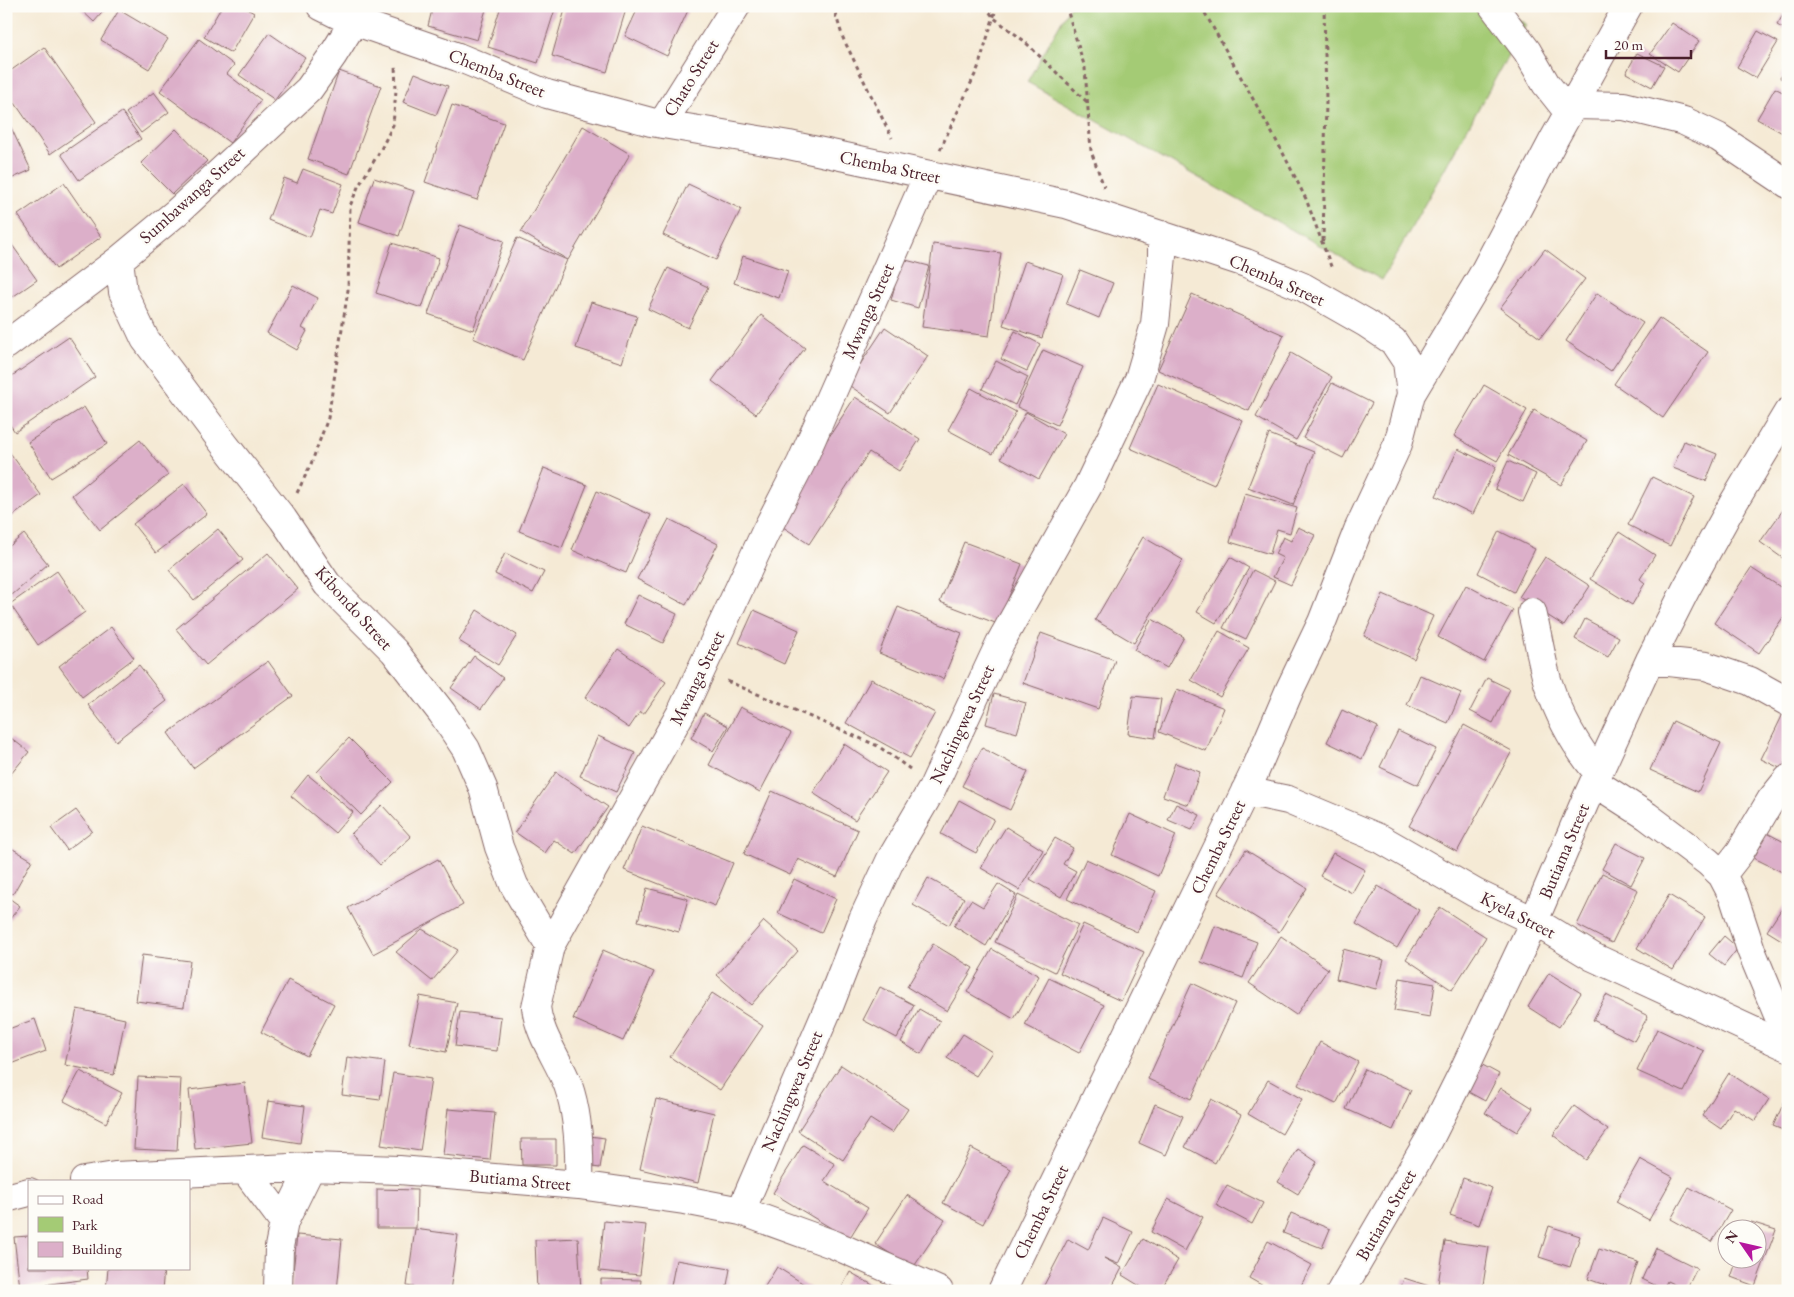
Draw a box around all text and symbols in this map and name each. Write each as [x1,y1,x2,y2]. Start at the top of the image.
scale bar [1606,28,1692,60]
street label: Chato Street [658,34,724,121]
text: 20 m [1614,35,1643,54]
street label: Chemba Street [445,43,549,102]
street label: Sumbawanga Street [134,141,250,248]
street label: Chemba Street [838,145,943,188]
street label: Chemba Street [1226,248,1329,311]
street label: Mwanga Street [836,259,899,362]
street label: Kibondo Street [311,561,398,655]
street label: Mwanga Street [664,626,729,729]
street label: Nachingwea Street [924,660,999,787]
street label: Chemba Street [1185,795,1250,898]
street label: Butiama Street [1533,799,1594,902]
street label: Kyela Street [1477,886,1560,943]
street label: Nachingwea Street [756,1027,827,1155]
street label: Chemba Street [1008,1160,1073,1263]
street label: Butiama Street [468,1164,572,1195]
street label: Butiama Street [1350,1165,1421,1265]
legend [28,1180,190,1270]
text: Road [72,1189,104,1208]
text: Park [72,1215,99,1234]
north arrow [1716,1220,1766,1270]
text: N [1721,1226,1742,1246]
text: Building [72,1239,122,1258]

